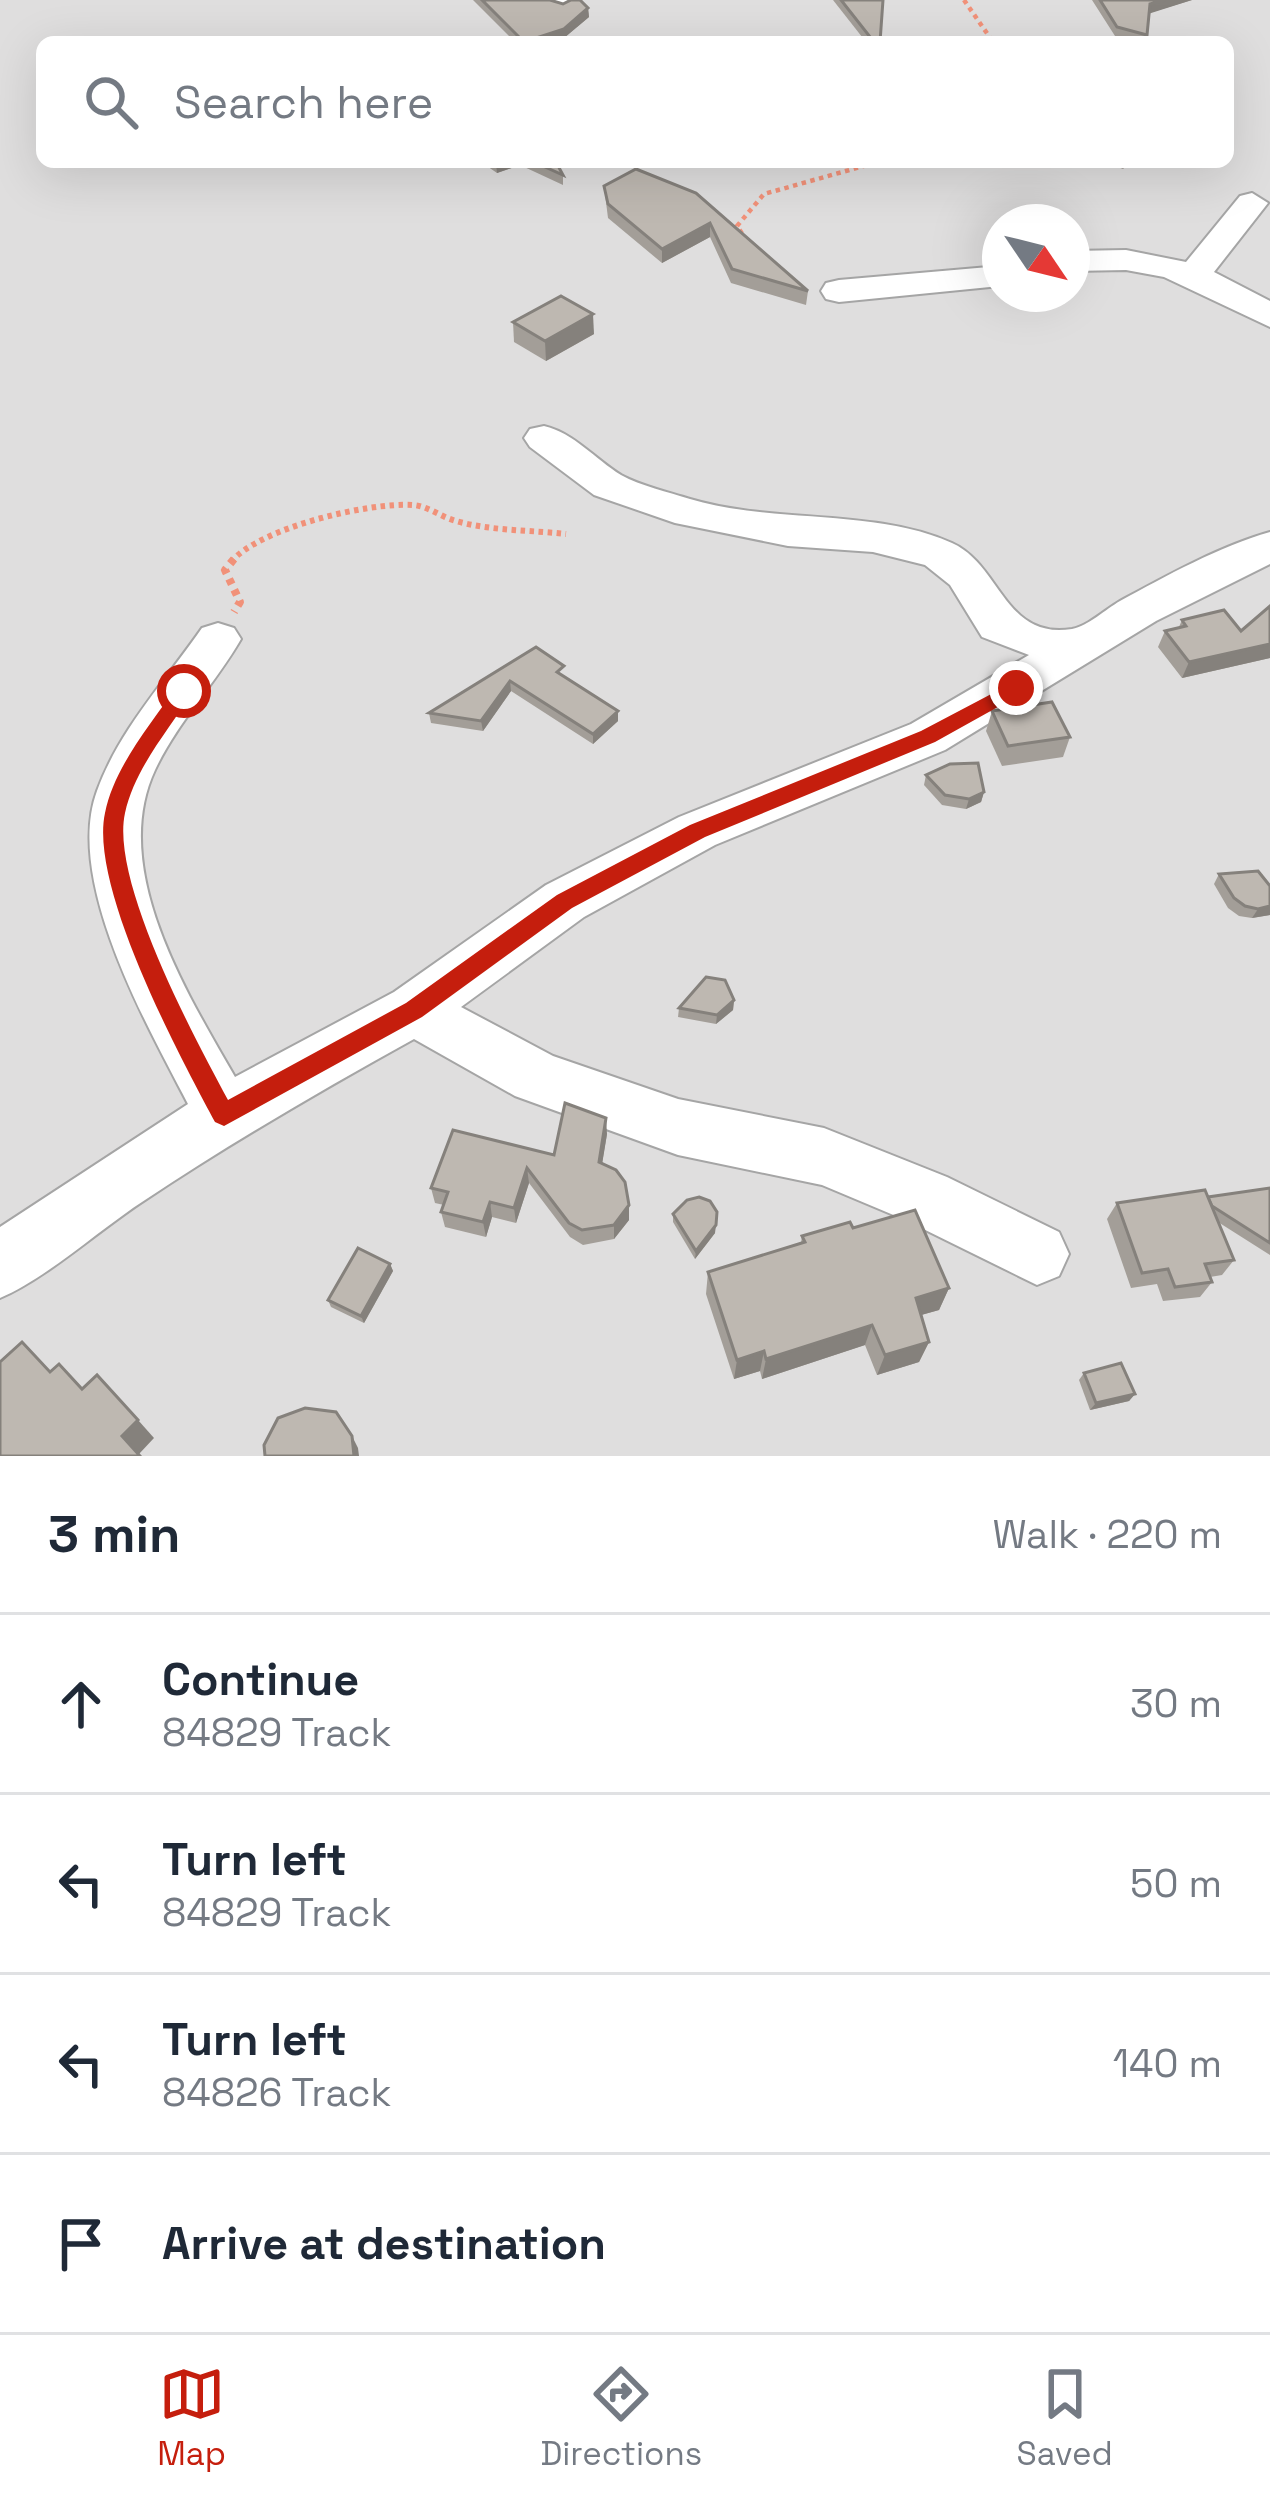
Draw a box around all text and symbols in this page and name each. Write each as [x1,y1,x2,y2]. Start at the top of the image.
search box [36,36,1234,168]
icon: search [78,69,144,135]
text: Search here [174,74,433,131]
north arrow [982,204,1090,312]
route end [989,661,1043,715]
route start [157,664,211,718]
text: 3 min [48,1502,181,1567]
text: Walk · 220 m [992,1510,1222,1559]
text: Continue [162,1651,359,1708]
icon: ahead [48,1671,114,1737]
text: 30 m [1130,1679,1222,1728]
text: 84829 Track [162,1708,392,1757]
text: Turn left [162,1831,347,1888]
icon: left [48,1851,114,1917]
text: 50 m [1130,1859,1222,1908]
text: 84829 Track [162,1888,392,1937]
text: Turn left [162,2011,347,2068]
icon: left [48,2031,114,2097]
text: 140 m [1113,2039,1222,2088]
text: 84826 Track [162,2068,392,2117]
icon: arrive [48,2211,114,2277]
text: Arrive at destination [162,2215,606,2272]
tab: Map [157,2361,226,2475]
tab: Directions [540,2361,702,2475]
tab: Saved [1017,2361,1113,2475]

